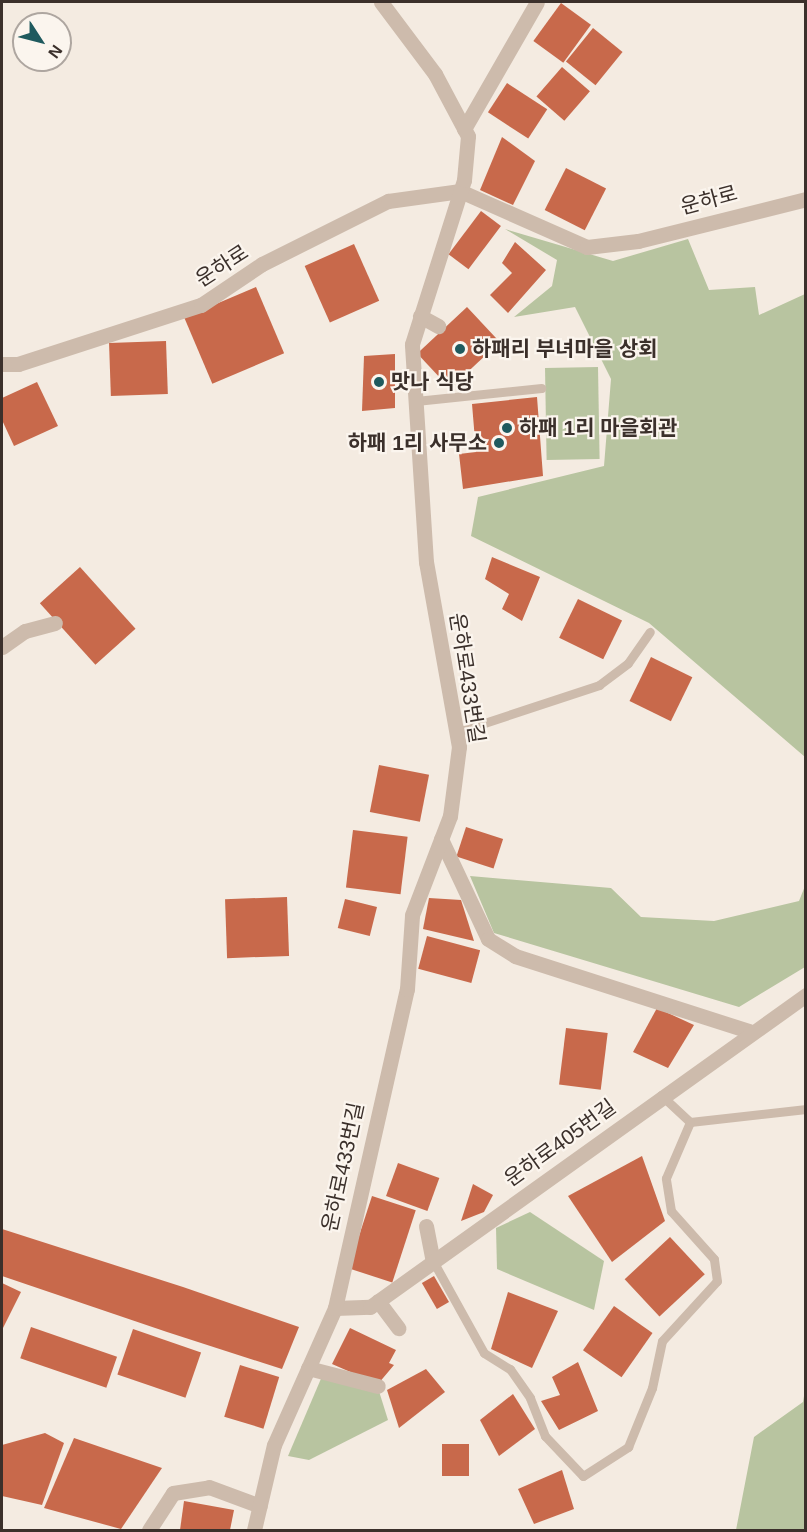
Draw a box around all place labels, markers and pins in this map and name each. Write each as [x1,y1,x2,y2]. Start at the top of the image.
place label: 하패리 부녀마을 상회 [472,336,658,362]
marker: 하패리 부녀마을 상회 [453,342,467,356]
place label: 맛나 식당 [391,369,474,395]
marker: 맛나 식당 [372,375,386,389]
place label: 하패 1리 마을회관 [519,415,678,441]
marker: 하패 1리 마을회관 [500,421,514,435]
place label: 하패 1리 사무소 [348,430,487,456]
marker: 하패 1리 사무소 [492,436,506,450]

